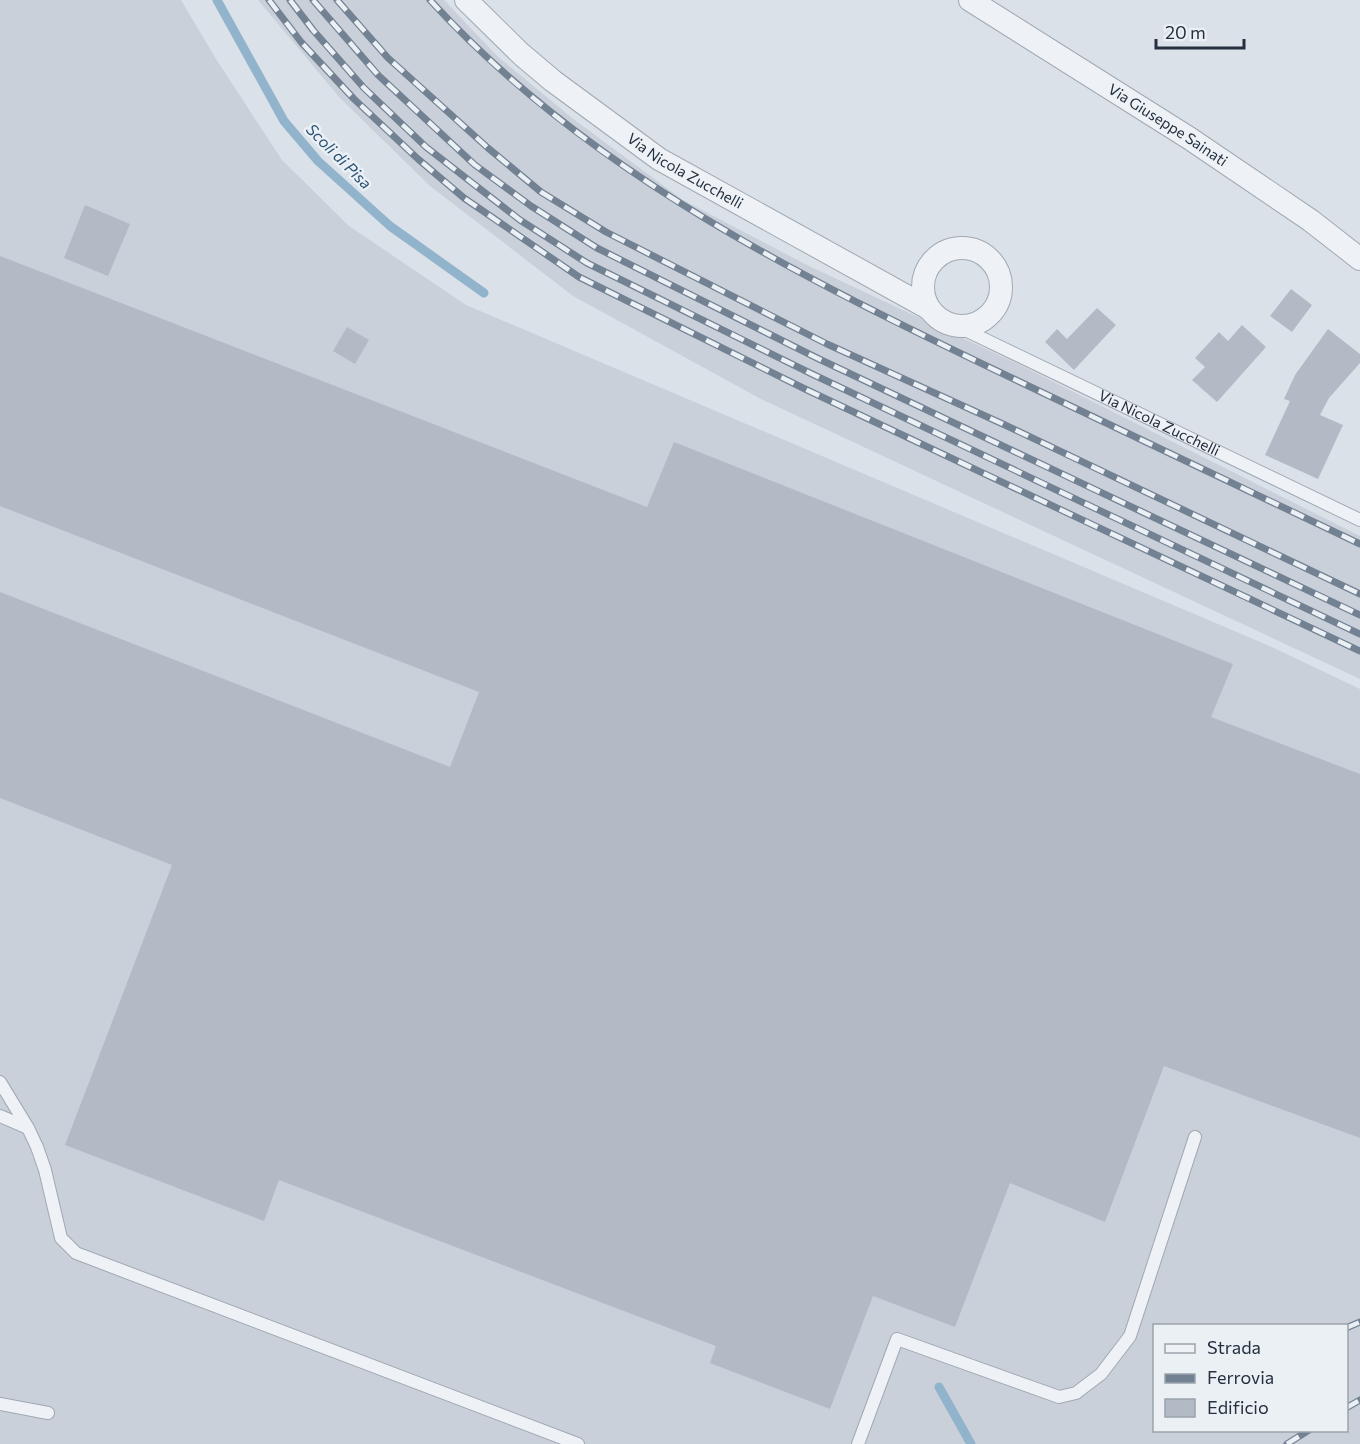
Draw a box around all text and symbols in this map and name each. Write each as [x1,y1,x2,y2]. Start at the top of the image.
scale bar [1156,12,1244,50]
text: 20 m [1165,21,1206,43]
street label: Via Giuseppe Sainati [1105,79,1231,170]
water label: Scoli di Pisa [303,119,376,192]
street label: Via Nicola Zucchelli [624,129,747,212]
street label: Via Nicola Zucchelli [1096,386,1223,459]
legend [1153,1324,1348,1432]
text: Strada [1207,1336,1261,1358]
text: Ferrovia [1207,1366,1274,1388]
text: Edificio [1207,1396,1269,1418]

